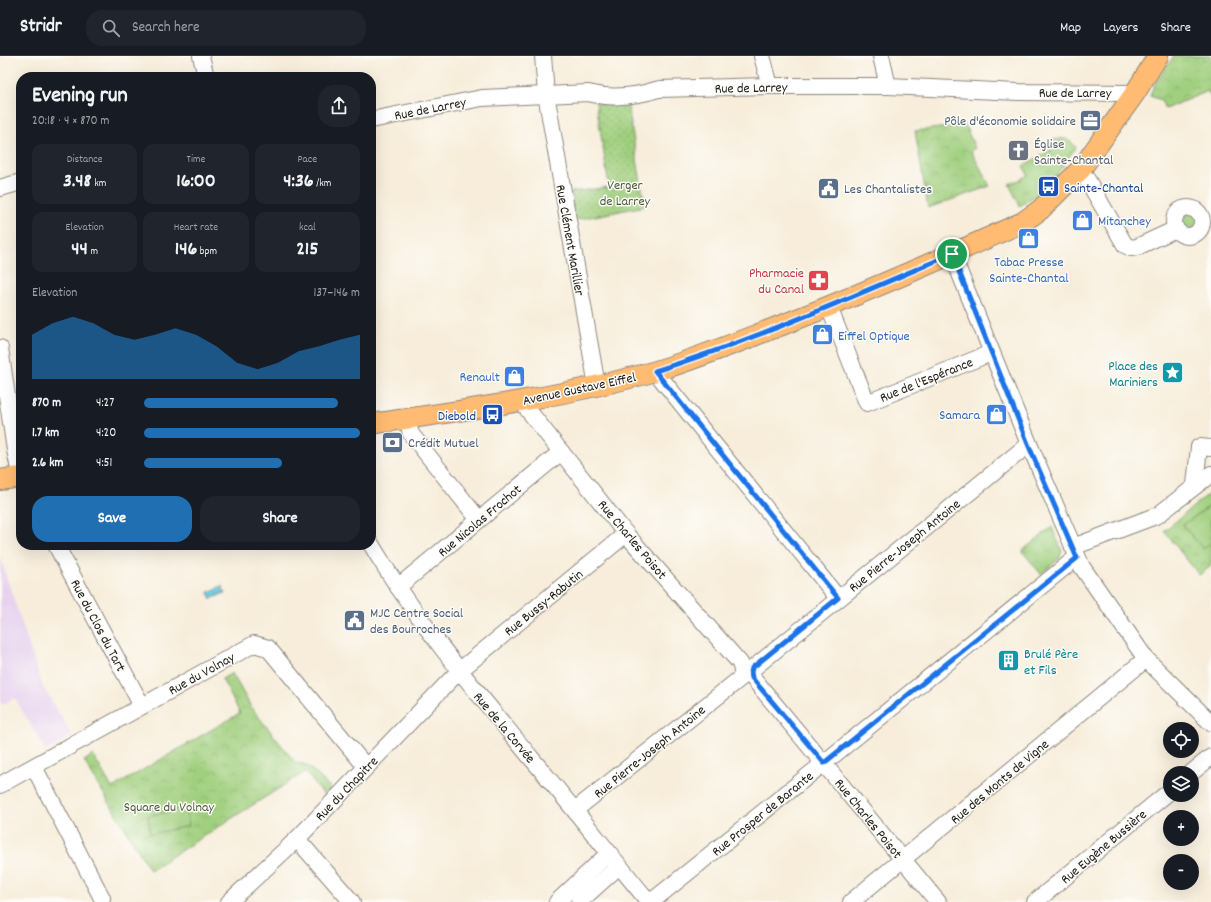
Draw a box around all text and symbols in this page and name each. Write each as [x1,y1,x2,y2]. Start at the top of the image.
search box [86,10,366,46]
text: Stridr [20,14,62,41]
icon: search [100,17,122,39]
text: Search here [132,17,200,39]
text: Map [1060,18,1081,38]
text: Layers [1103,18,1138,38]
text: Share [1160,18,1191,38]
street label: Rue de Larrey [715,78,788,100]
text: Evening run [32,81,128,112]
street label: Rue de Larrey [1039,84,1112,104]
button: share [318,85,360,127]
street label: Rue de Larrey [393,93,468,127]
office icon: Pôle d'économie solidaire [1078,107,1104,133]
text: 20:18 · 4 × 870 m [32,112,110,131]
place label: Pôle d'économie solidaire [944,112,1076,132]
place label: Église Sainte-Chantal [1034,135,1114,171]
church icon: Église Sainte-Chantal [1006,138,1032,164]
text: Distance [67,152,103,168]
text: Time [187,152,205,168]
text: Pace [298,152,317,168]
text: 3.48 [63,168,92,196]
text: 16:00 [176,168,216,196]
text: 4:36 [283,168,314,196]
bus stop icon: Sainte-Chantal [1035,174,1061,200]
public building icon: Les Chantalistes [815,175,841,201]
text: km [92,176,106,192]
text: /km [314,176,331,192]
park label: Verger de Larrey [600,176,651,212]
place label: Sainte-Chantal [1064,179,1144,199]
place label: Les Chantalistes [844,180,932,200]
street label: Rue Clément Marillier [549,183,589,298]
shop icon: Mitanchey [1069,207,1095,233]
place label: Mitanchey [1098,212,1151,232]
text: Elevation [66,220,104,236]
text: Heart rate [174,220,218,236]
text: kcal [299,220,316,236]
shop icon: Tabac Presse Sainte-Chantal [1016,226,1042,252]
text: 44 [71,236,88,264]
text: 146 [175,236,197,264]
text: 215 [296,236,319,264]
pin [935,237,969,271]
icon: arrive [941,243,963,265]
text: m [88,244,98,260]
text: bpm [197,244,217,260]
place label: Tabac Presse Sainte-Chantal [989,253,1069,289]
place label: Pharmacie du Canal [749,264,805,300]
pharmacy icon: Pharmacie du Canal [806,267,832,293]
text: Elevation [32,284,77,303]
text: 137–146 m [313,284,360,303]
shop icon: Eiffel Optique [810,322,836,348]
place label: Eiffel Optique [838,327,910,347]
street label: Rue de l'Espérance [877,353,976,409]
place label: Place des Mariniers [1108,357,1158,393]
place icon: Place des Mariniers [1160,360,1186,386]
shop icon: Renault [502,363,528,389]
place label: Renault [459,368,500,388]
street label: Avenue Gustave Eiffel [521,368,639,412]
text: 870 m [32,394,61,413]
text: 4:27 [96,394,114,413]
shop icon: Samara [983,401,1009,427]
bus stop icon: Diebold [479,402,505,428]
place label: Samara [939,406,980,426]
place label: Diebold [438,407,476,427]
text: 1.7 km [32,424,59,443]
text: 4:20 [96,424,116,443]
bank icon: Crédit Mutuel [380,429,406,455]
place label: Crédit Mutuel [408,434,479,454]
text: 2.6 km [32,454,63,473]
text: 4:51 [96,454,112,473]
street label: Rue Nicolas Frochot [434,481,526,563]
street label: Rue Pierre-Joseph Antoine [845,495,965,598]
button: Save [32,496,192,542]
button: Share [200,496,360,542]
street label: Rue Charles Poisot [592,496,671,584]
street label: Rue Bussy-Rabutin [500,565,588,642]
street label: Rue du Clos du Tart [64,576,130,676]
place label: MJC Centre Social des Bourroches [370,604,464,640]
public building icon: MJC Centre Social des Bourroches [341,607,367,633]
place label: Brulé Père et Fils [1024,645,1078,681]
street label: Rue du Volnay [165,648,239,701]
building icon: Brulé Père et Fils [995,648,1021,674]
street label: Rue de la Corvée [468,688,539,768]
street label: Rue Pierre-Joseph Antoine [590,701,710,804]
map controls [1163,722,1199,890]
button: locate [1163,722,1199,758]
street label: Rue des Monts de Vigne [947,735,1054,830]
street label: Rue du Chapitre [311,752,384,826]
button: layers [1163,766,1199,802]
street label: Rue Prosper de Barante [708,767,818,862]
street label: Rue Charles Poisot [829,775,906,864]
park label: Square du Volnay [124,798,215,818]
street label: Rue Eugène Bussière [1057,805,1152,890]
button: + [1163,810,1199,846]
button: − [1163,854,1199,890]

